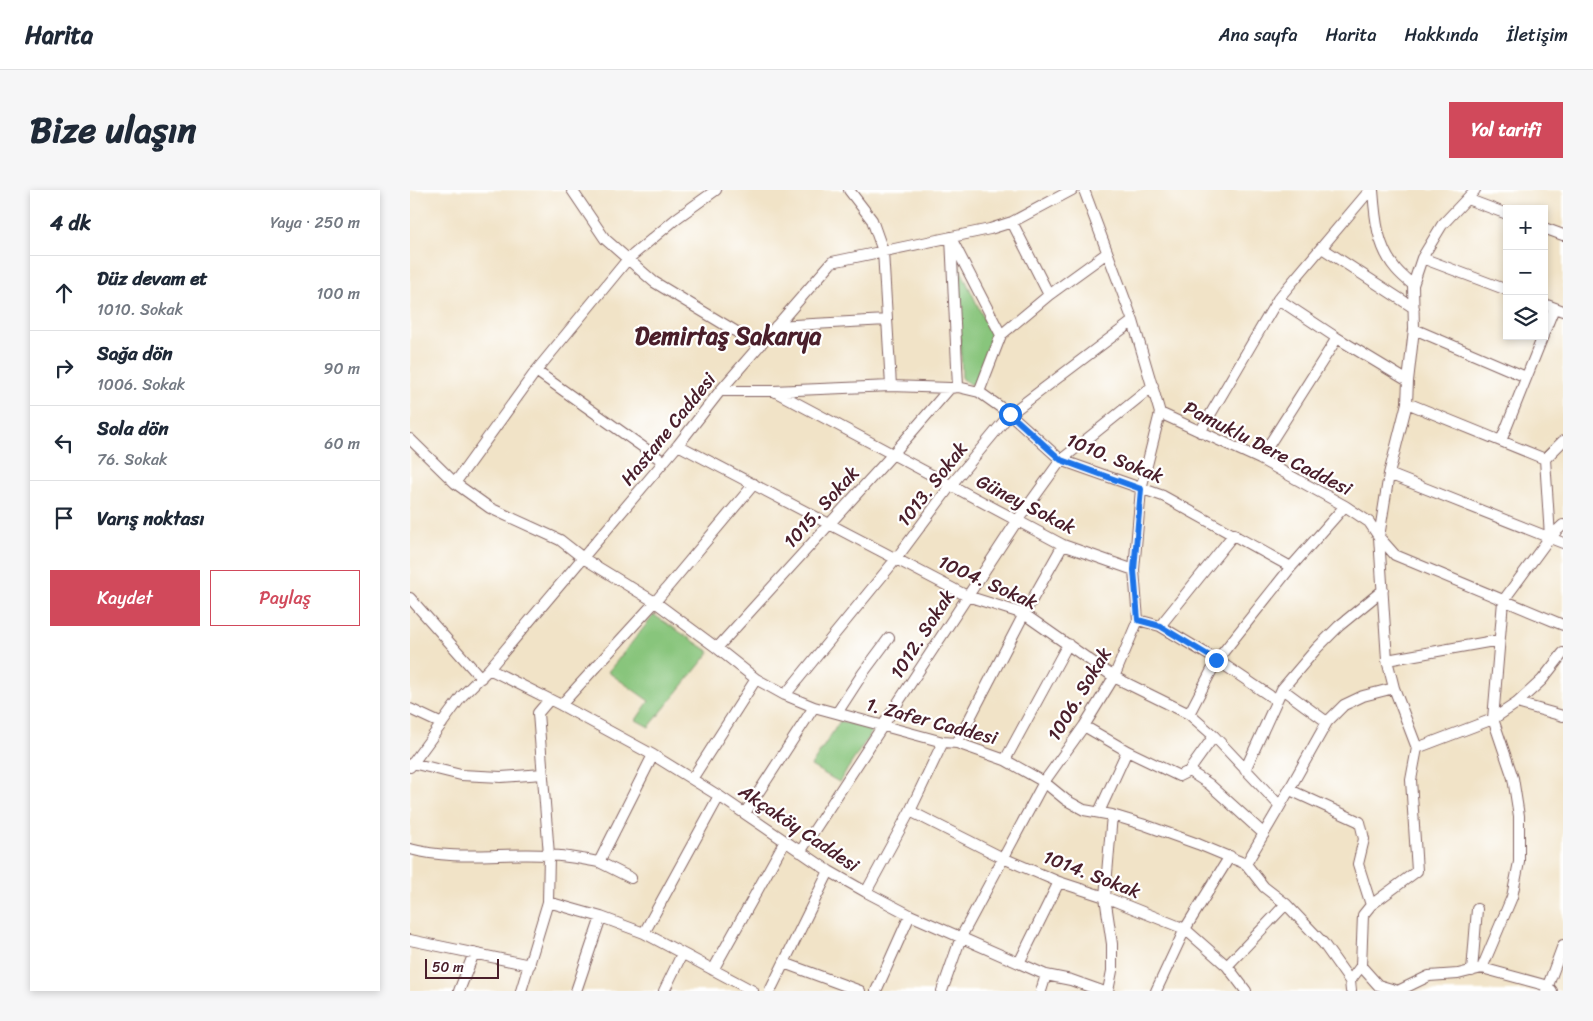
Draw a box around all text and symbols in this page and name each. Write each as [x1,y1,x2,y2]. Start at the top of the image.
text: Harita [25,14,93,56]
text: Ana sayfa [1219,19,1297,51]
text: Harita [1325,19,1376,51]
text: Hakkında [1404,19,1479,51]
text: İletişim [1507,19,1568,51]
text: Bize ulaşın [30,99,196,161]
button: Yol tarifi [1449,102,1563,158]
text: 4 dk [50,204,91,242]
map controls [1503,205,1548,340]
button: + [1503,205,1548,250]
text: Yaya · 250 m [270,208,360,237]
button: − [1503,250,1548,295]
text: Düz devam et [97,262,208,295]
icon: ahead [50,279,78,307]
text: 100 m [316,279,360,308]
text: 1010. Sokak [97,295,183,324]
button: layers [1503,295,1548,340]
district label: Demirtaş Sakarya [635,315,822,357]
text: Sağa dön [97,337,172,370]
icon: right [50,354,78,382]
text: 90 m [324,354,360,383]
street label: Hastane Caddesi [612,364,725,493]
text: 1006. Sokak [97,370,185,399]
street label: Pamuklu Dere Caddesi [1178,391,1359,505]
route start [999,403,1022,426]
text: Sola dön [97,412,168,445]
street label: 1010. Sokak [1061,424,1169,492]
icon: left [50,429,78,457]
text: 60 m [324,429,360,458]
street label: 1013. Sokak [888,434,976,534]
text: 76. Sokak [97,445,167,474]
street label: 1015. Sokak [775,458,867,556]
street label: Güney Sokak [970,465,1082,544]
text: Varış noktası [97,502,204,535]
icon: arrive [50,504,78,532]
street label: 1004. Sokak [933,545,1043,619]
button: Kaydet [50,570,200,626]
button: Paylaş [210,570,360,626]
street label: 1012. Sokak [881,583,963,685]
street label: 1006. Sokak [1038,641,1120,747]
route end [1205,649,1228,672]
street label: 1. Zafer Caddesi [863,688,1002,755]
street label: Akçaköy Caddesi [731,775,867,881]
street label: 1014. Sokak [1038,840,1146,908]
text: 50 m [432,955,464,980]
scale bar [425,956,499,979]

